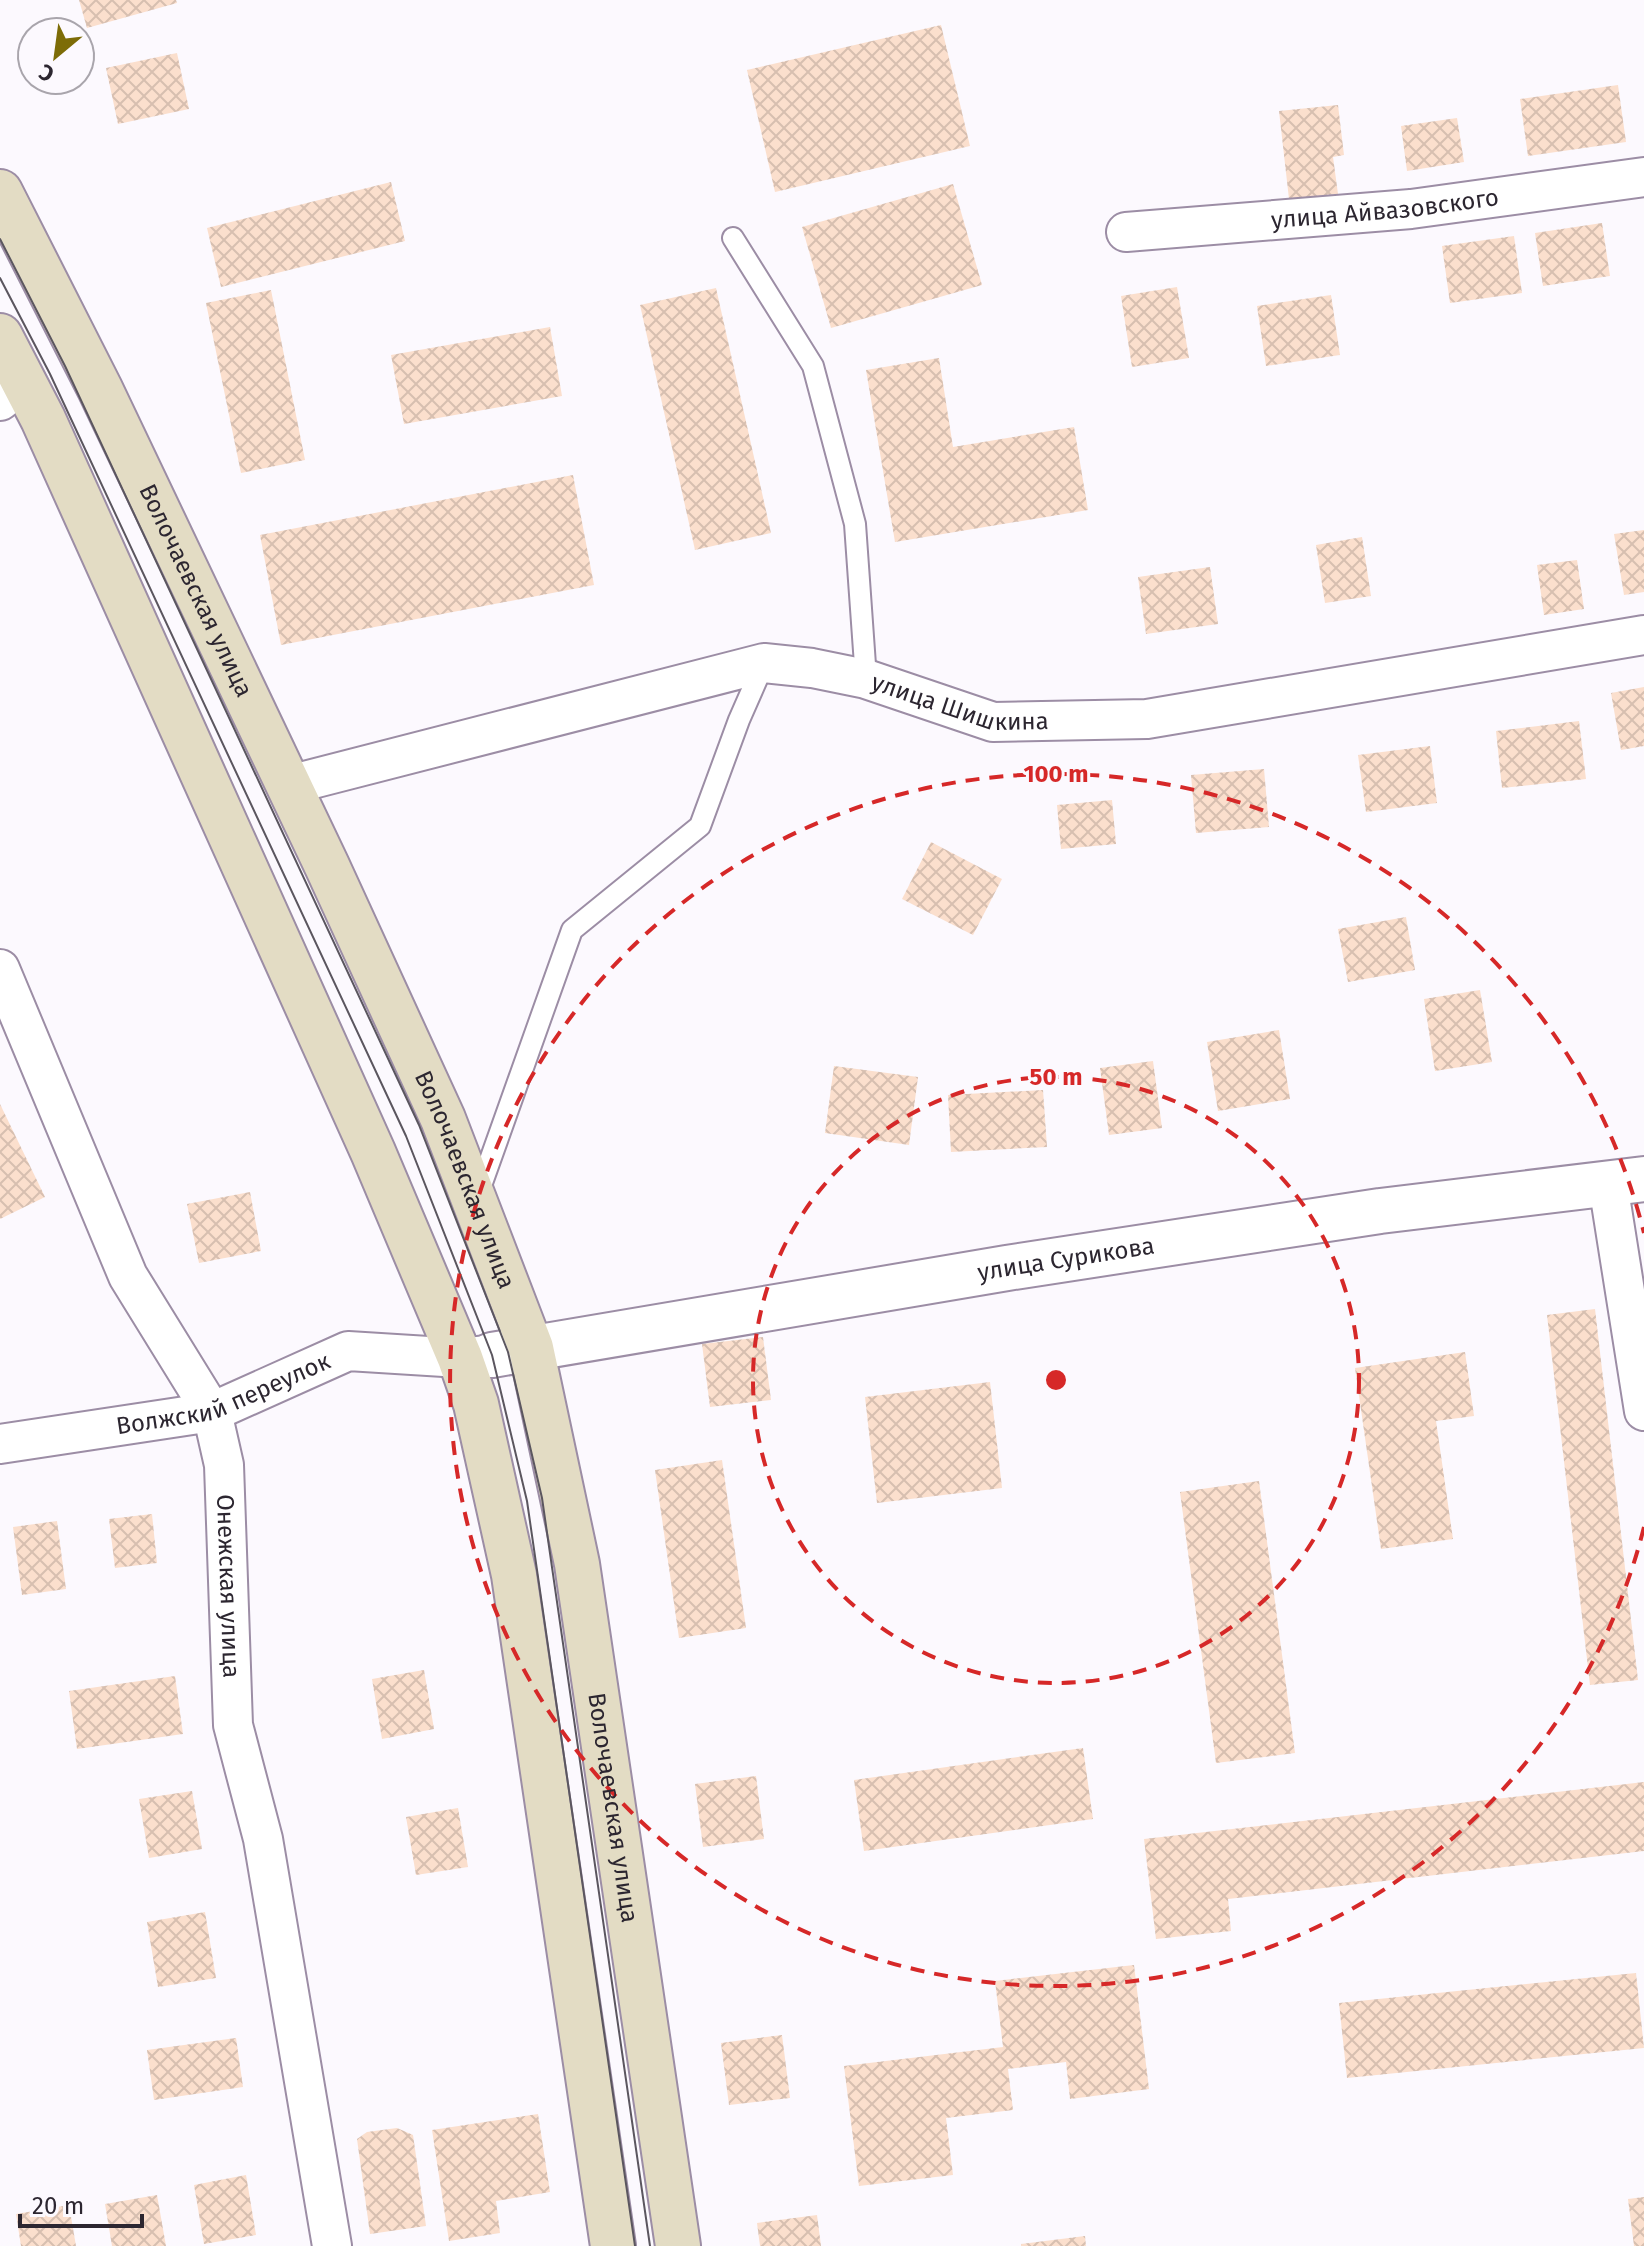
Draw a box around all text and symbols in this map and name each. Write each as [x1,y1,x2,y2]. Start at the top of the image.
north arrow [16,16,96,96]
text: С [34,58,59,88]
street label: улица Айвазовского [1270,183,1500,234]
street label: Волочаевская улица [133,480,258,701]
street label: улица Шишкина [868,668,1049,736]
text: 100 m [1023,760,1089,788]
text: 50 m [1030,1063,1082,1091]
street label: Волочаевская улица [409,1066,521,1293]
street label: улица Сурикова [975,1232,1156,1287]
street label: Волжский переулок [114,1347,335,1440]
centre of rings [1042,1366,1070,1394]
street label: Онежская улица [211,1494,245,1679]
street label: Волочаевская улица [582,1691,644,1925]
scale bar [20,2178,142,2228]
text: 20 m [32,2192,84,2220]

